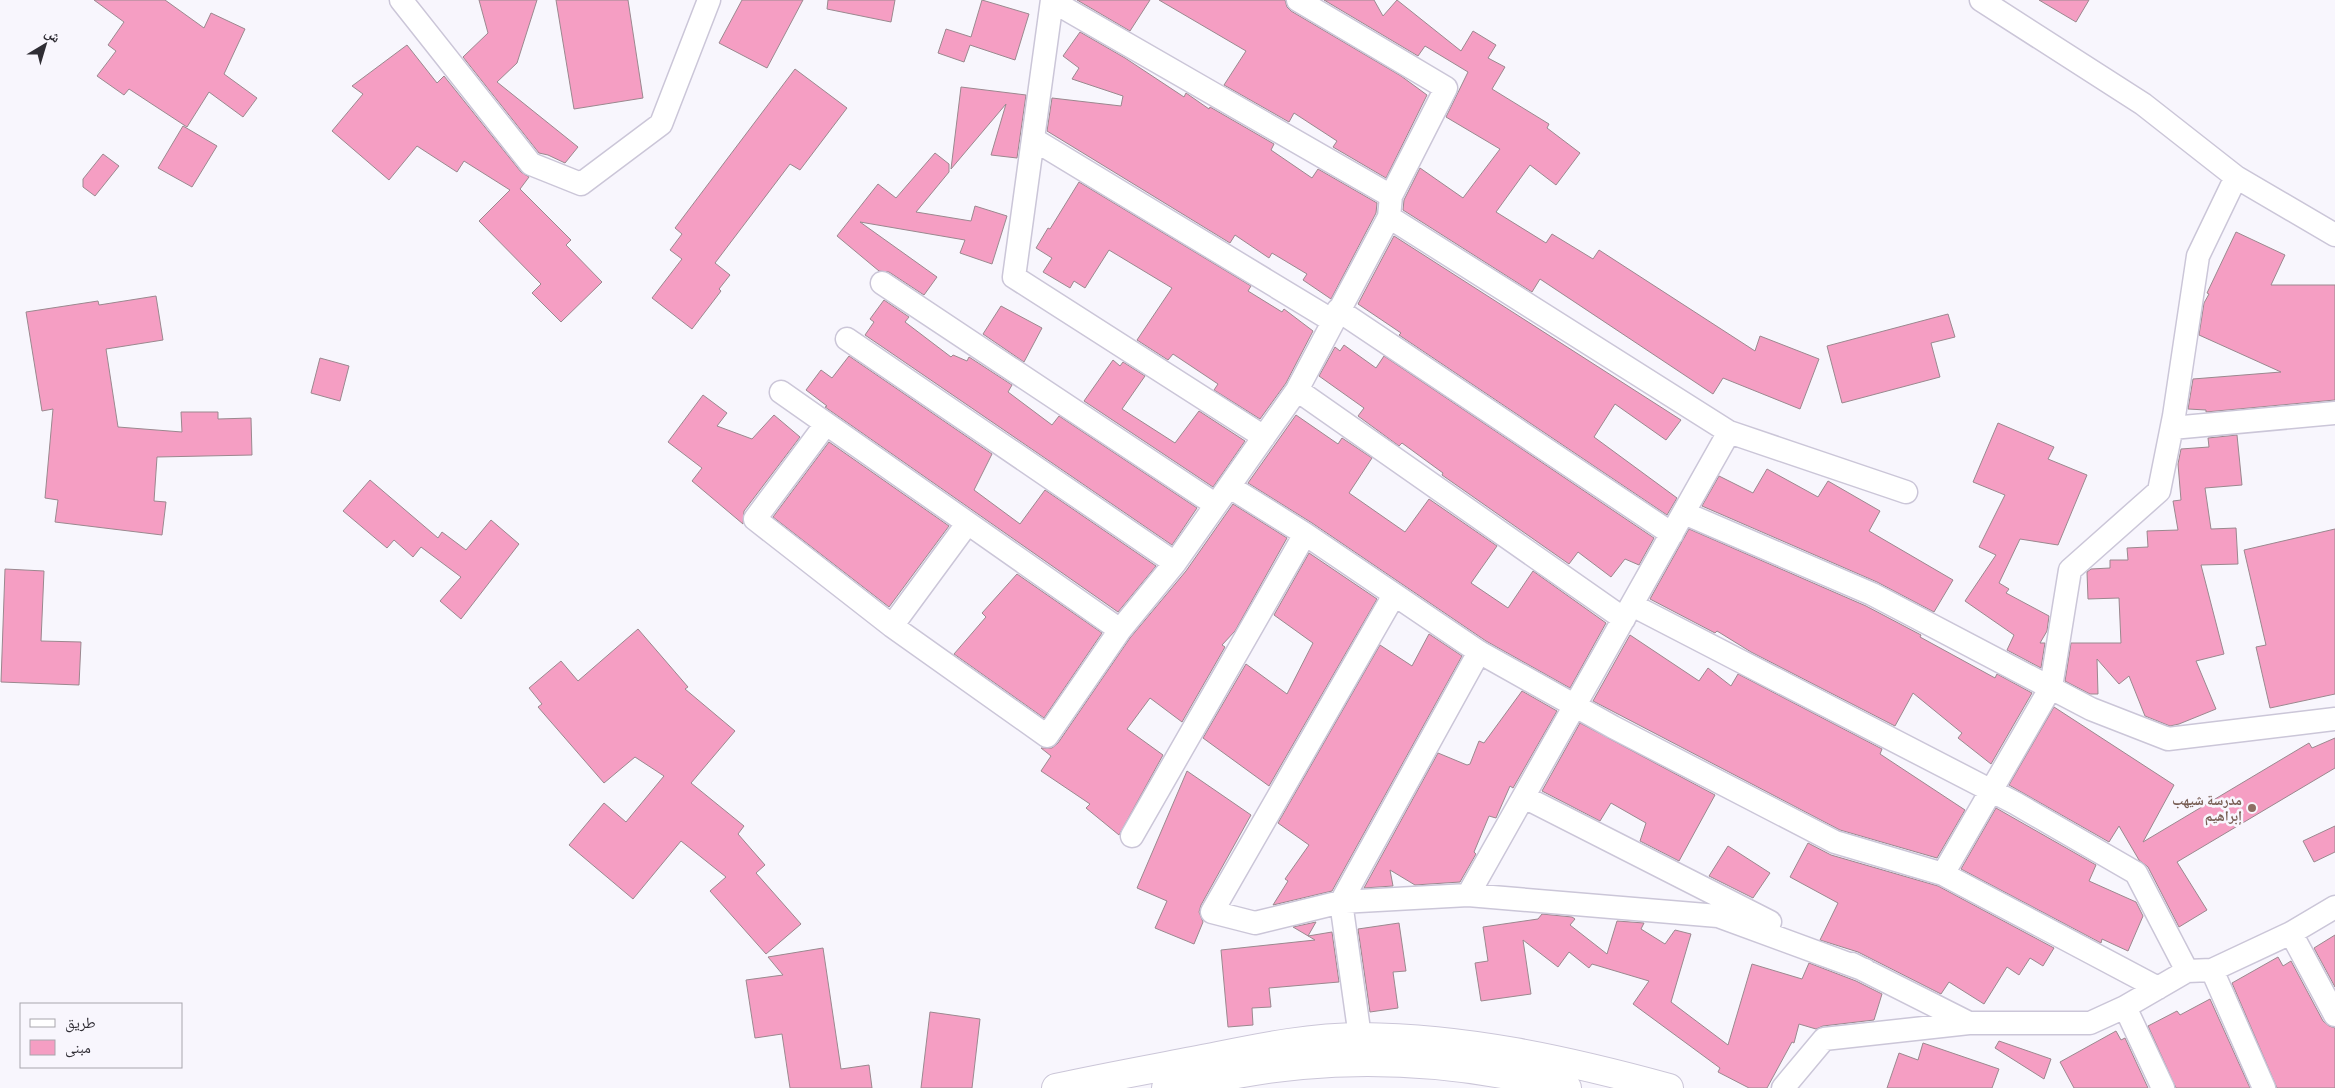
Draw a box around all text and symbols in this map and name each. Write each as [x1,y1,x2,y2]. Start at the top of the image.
north arrow [20,20,70,70]
text: ش [39,22,65,50]
place label: مدرسة شيهب إبراهيم [2172,790,2242,830]
marker: مدرسة شيهب إبراهيم [2246,802,2258,814]
legend [20,1003,182,1068]
text: طريق [65,1012,96,1038]
text: مبنى [65,1037,91,1063]

